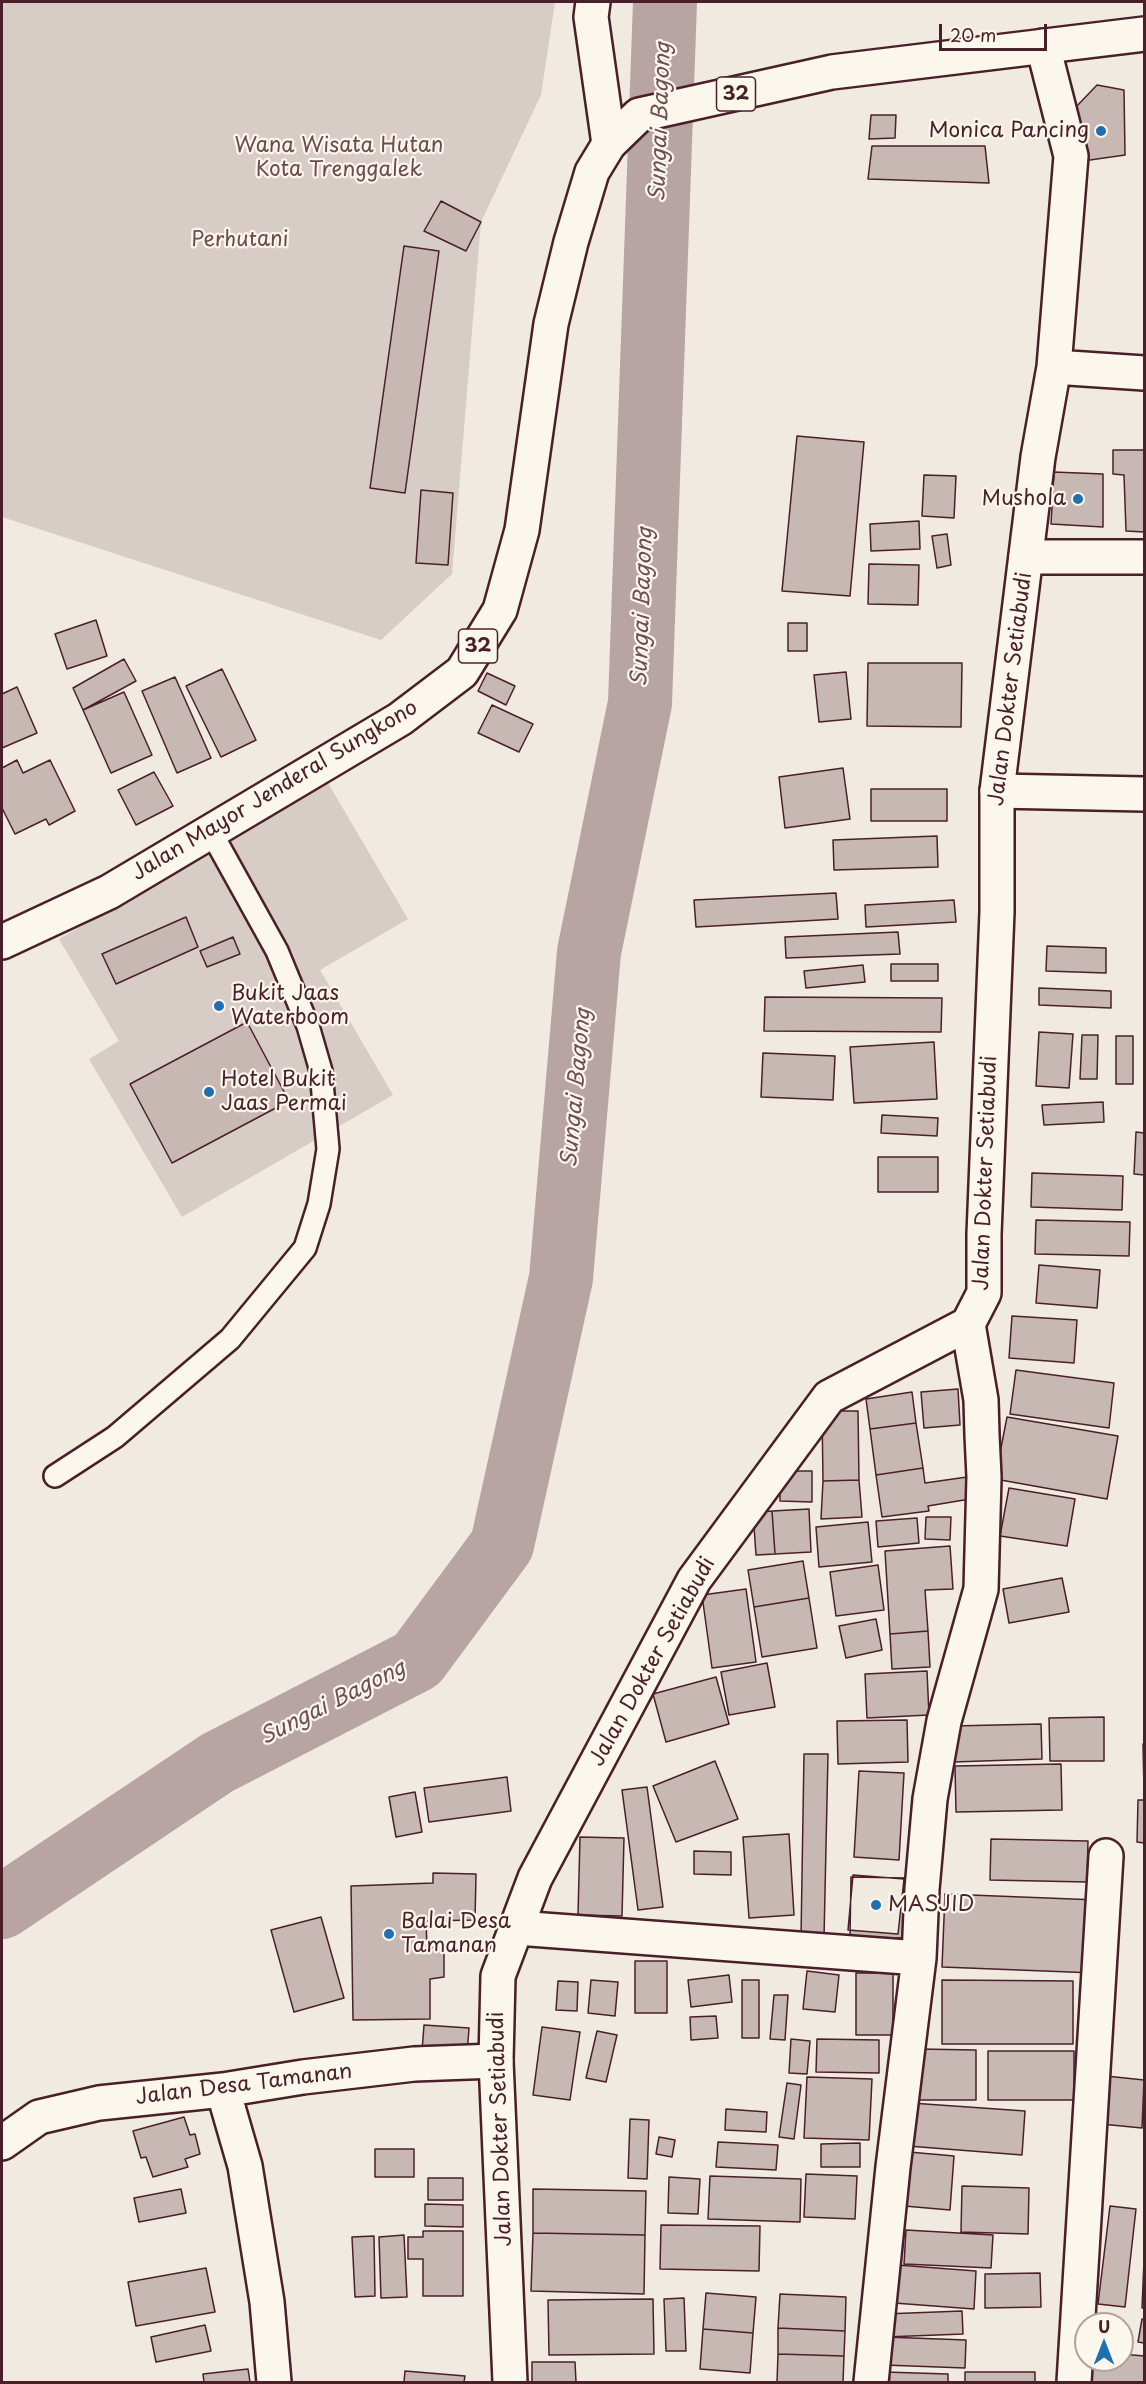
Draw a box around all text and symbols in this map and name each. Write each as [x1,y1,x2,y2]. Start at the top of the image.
scale bar [942,12,1050,50]
text: 20 m [950,21,996,48]
water label: Sungai Bagong [645,42,677,202]
road number: 32 [716,77,756,111]
place label: Monica Pancing [929,118,1089,144]
marker: Monica Pancing [1094,124,1108,138]
park label: Wana Wisata Hutan Kota Trenggalek [235,133,443,183]
park label: Perhutani [191,227,289,253]
place label: Mushola [982,486,1066,512]
marker: Mushola [1071,492,1085,506]
water label: Sungai Bagong [627,527,659,687]
street label: Jalan Dokter Setiabudi [984,571,1038,807]
road number: 32 [458,629,498,663]
street label: Jalan Mayor Jenderal Sungkono [128,695,422,887]
place label: Bukit Jaas Waterboom [231,981,349,1031]
marker: Bukit Jaas Waterboom [212,999,226,1013]
water label: Sungai Bagong [557,1007,597,1169]
street label: Jalan Dokter Setiabudi [969,1055,1003,1291]
place label: Hotel Bukit Jaas Permai [221,1067,347,1117]
marker: Hotel Bukit Jaas Permai [202,1085,216,1099]
street label: Jalan Dokter Setiabudi [585,1553,721,1771]
water label: Sungai Bagong [256,1655,410,1751]
place label: MASJID [888,1892,974,1918]
marker: MASJID [869,1898,883,1912]
place label: Balai Desa Tamanan [401,1909,511,1959]
marker: Balai Desa Tamanan [382,1927,396,1941]
street label: Jalan Dokter Setiabudi [484,2011,518,2247]
street label: Jalan Desa Tamanan [134,2059,354,2111]
north arrow [1074,2312,1134,2372]
text: U [1098,2314,1110,2338]

